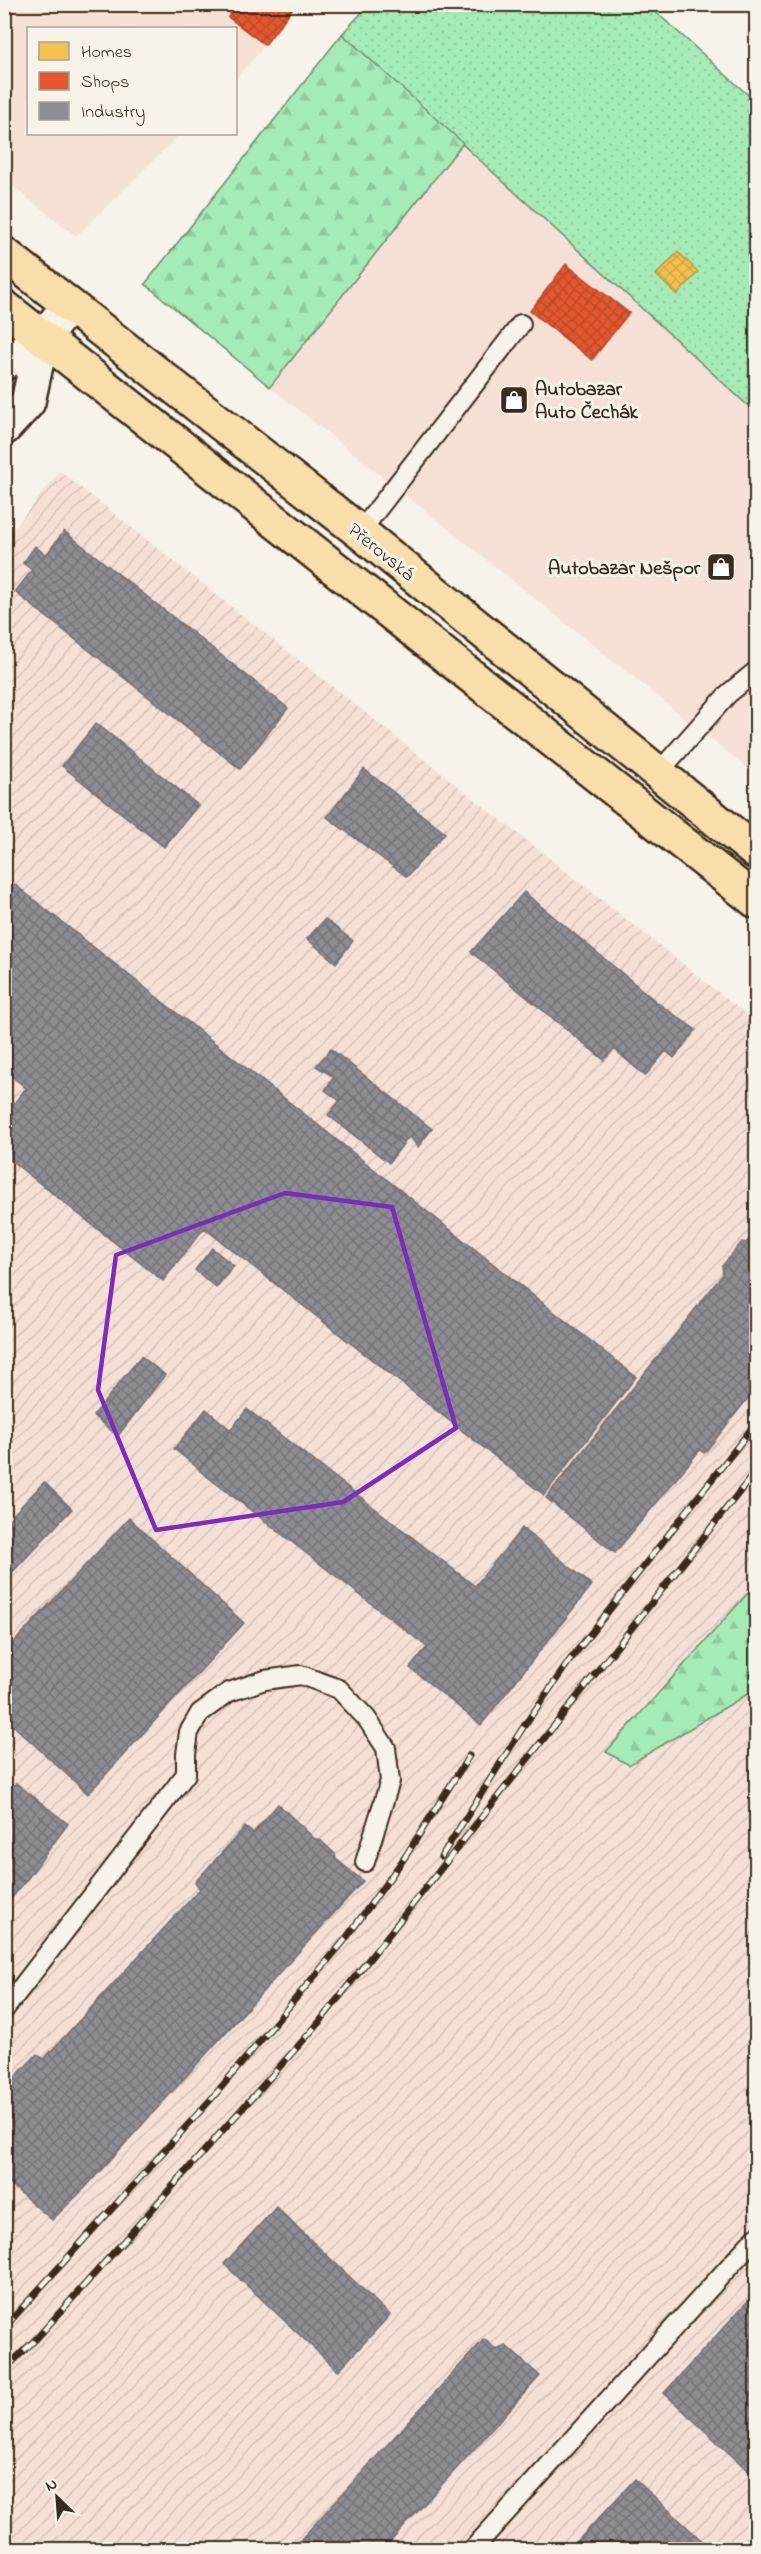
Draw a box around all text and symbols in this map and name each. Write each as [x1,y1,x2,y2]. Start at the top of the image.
legend [27,27,237,135]
text: Homes [81,40,132,66]
text: Shops [81,70,129,96]
text: Industry [81,100,145,126]
place label: Autobazar Auto Čechák [535,376,639,428]
shop icon: Autobazar Auto Čechák [498,384,530,416]
street label: Přerovská [341,517,420,589]
shop icon: Autobazar Nešpor [705,551,737,583]
place label: Autobazar Nešpor [548,555,701,584]
north arrow [27,2467,87,2527]
text: N [42,2472,62,2498]

